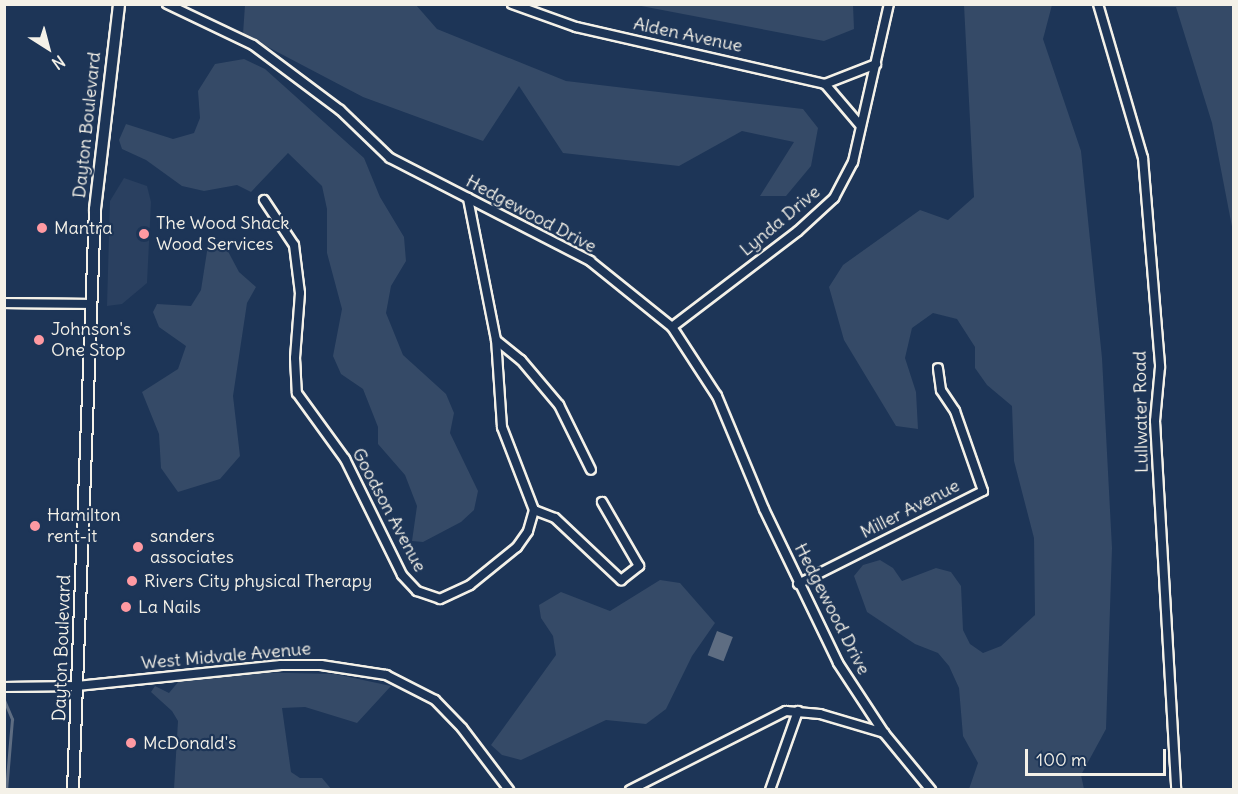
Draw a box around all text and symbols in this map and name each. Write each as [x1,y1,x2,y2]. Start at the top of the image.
street label: Alden Avenue [632,13,744,57]
north arrow [18,18,78,78]
text: N [48,51,69,74]
street label: Dayton Boulevard [69,51,105,199]
street label: Hedgewood Drive [462,171,600,257]
street label: Lynda Drive [736,181,824,261]
place label: The Wood Shack Wood Services [156,213,290,256]
place label: Mantra [54,217,112,239]
marker: Mantra [35,221,49,235]
marker: The Wood Shack Wood Services [137,227,151,241]
place label: Johnson's One Stop [51,319,131,362]
marker: Johnson's One Stop [32,333,46,347]
street label: Lullwater Road [1129,351,1153,473]
street label: Goodson Avenue [347,444,431,576]
street label: Miller Avenue [857,475,963,543]
place label: Hamilton rent-it [47,505,121,548]
marker: Hamilton rent-it [28,519,42,533]
place label: sanders associates [150,526,234,568]
marker: sanders associates [131,540,145,554]
street label: Hedgewood Drive [790,540,874,678]
place label: Rivers City physical Therapy [144,570,372,592]
street label: Dayton Boulevard [49,574,75,722]
marker: Rivers City physical Therapy [125,574,139,588]
place label: La Nails [138,596,201,618]
marker: La Nails [119,600,133,614]
street label: West Midvale Avenue [140,638,312,674]
place label: McDonald's [143,732,236,754]
marker: McDonald's [124,736,138,750]
scale bar [1028,737,1169,775]
text: 100 m [1036,748,1087,771]

